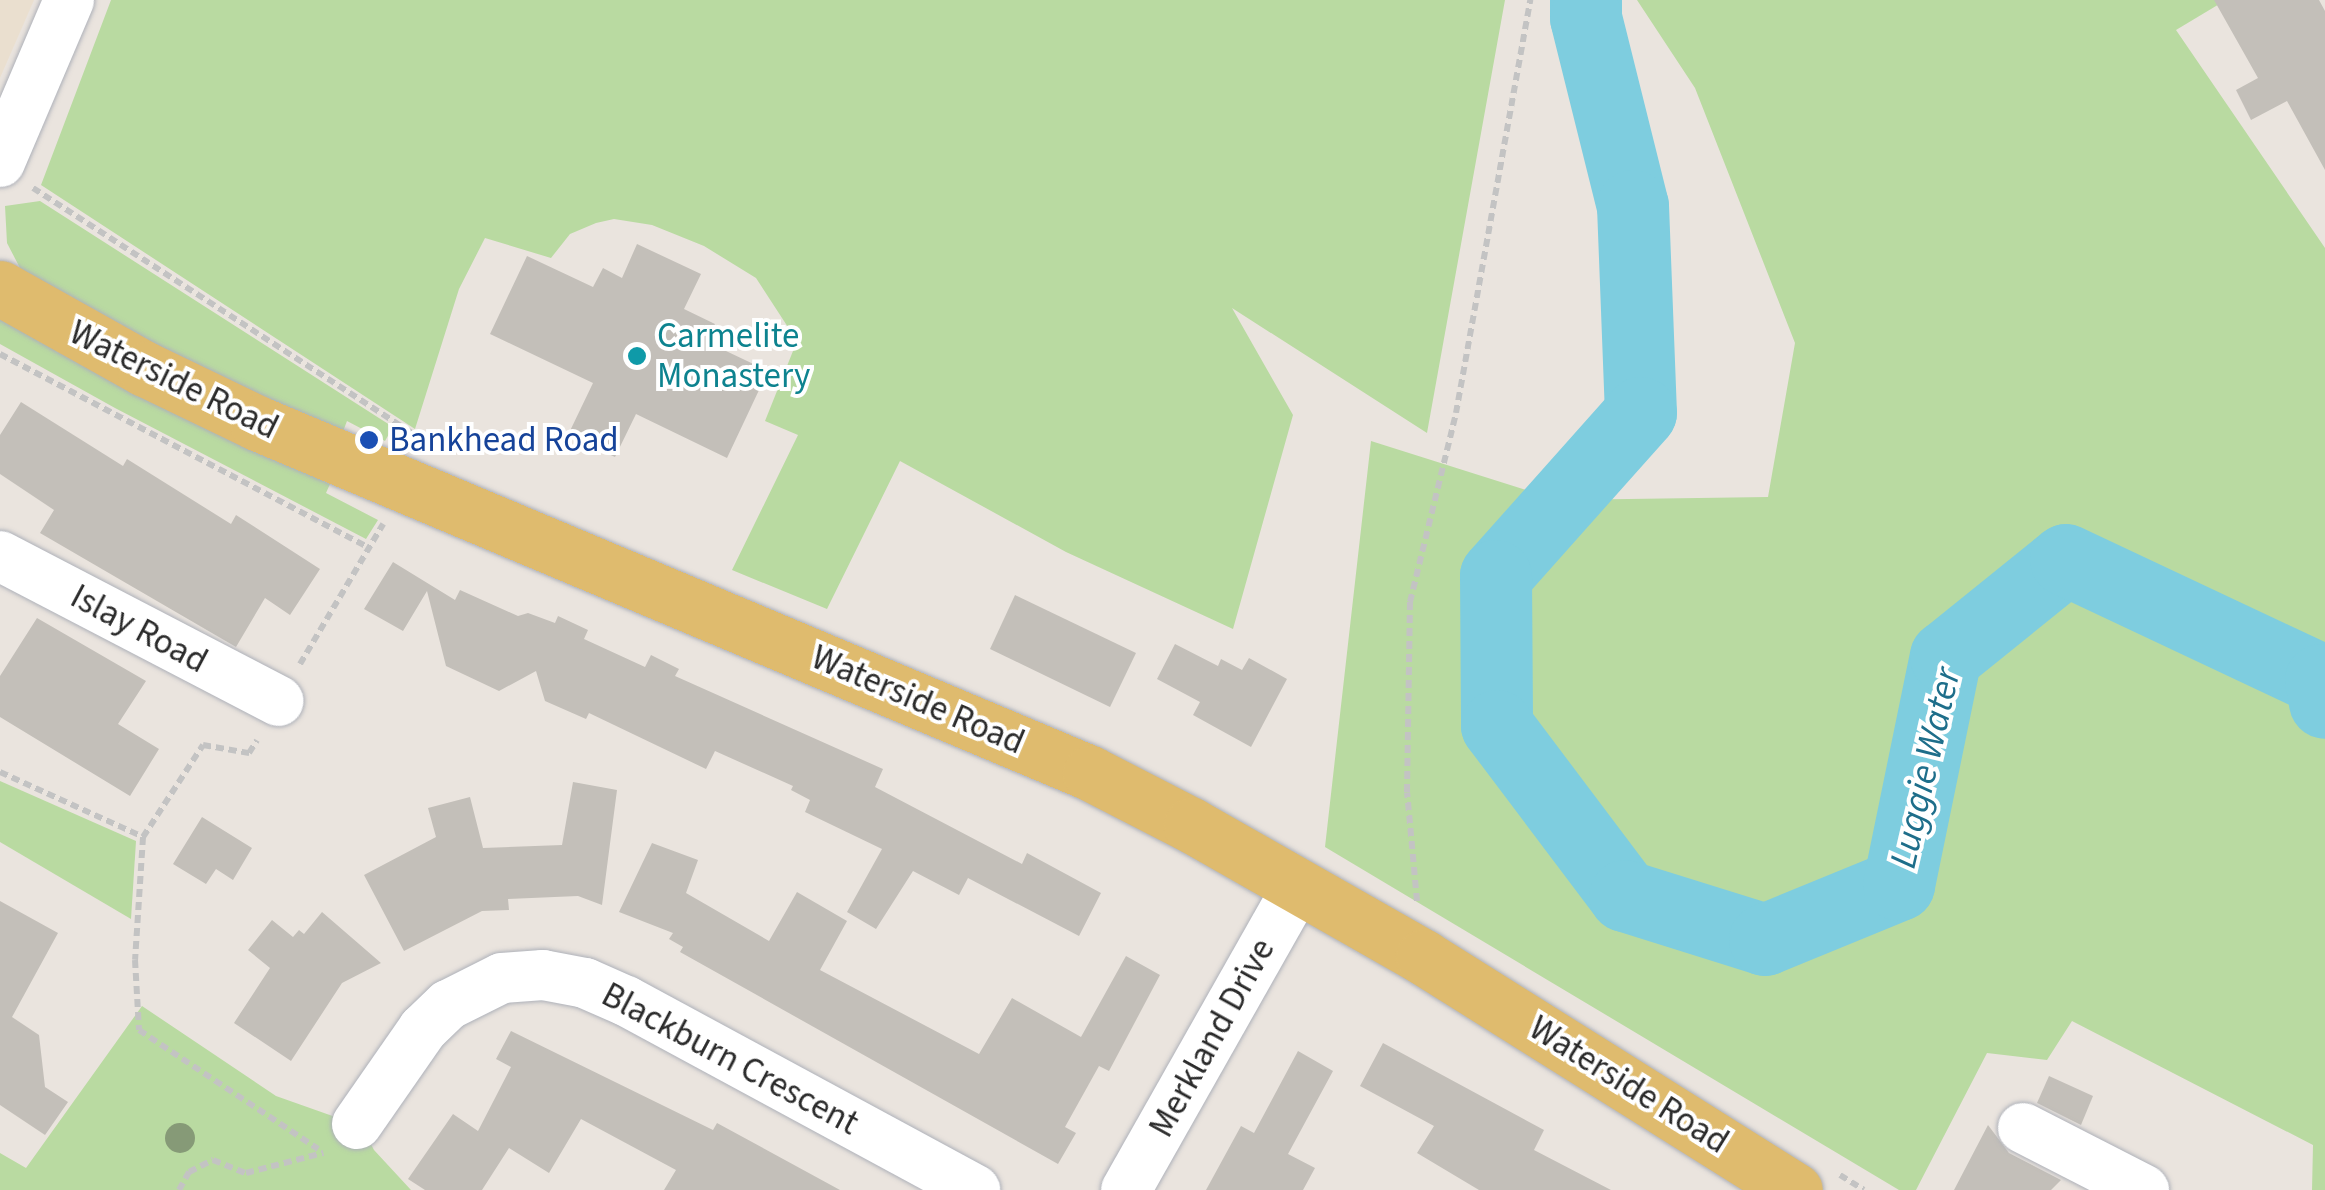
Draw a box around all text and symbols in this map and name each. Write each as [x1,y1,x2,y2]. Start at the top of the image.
street label: Waterside Road [63,311,285,449]
place label: Carmelite Monastery [657,315,810,397]
marker: Carmelite Monastery [626,345,648,367]
place label: Bankhead Road [389,419,619,461]
marker: Bankhead Road [358,429,380,451]
street label: Islay Road [63,576,215,682]
street label: Waterside Road [805,636,1031,764]
water label: Luggie Water [1881,663,1971,873]
street label: Merkland Drive [1140,931,1284,1145]
street label: Blackburn Crescent [595,974,865,1144]
street label: Waterside Road [1522,1007,1736,1163]

